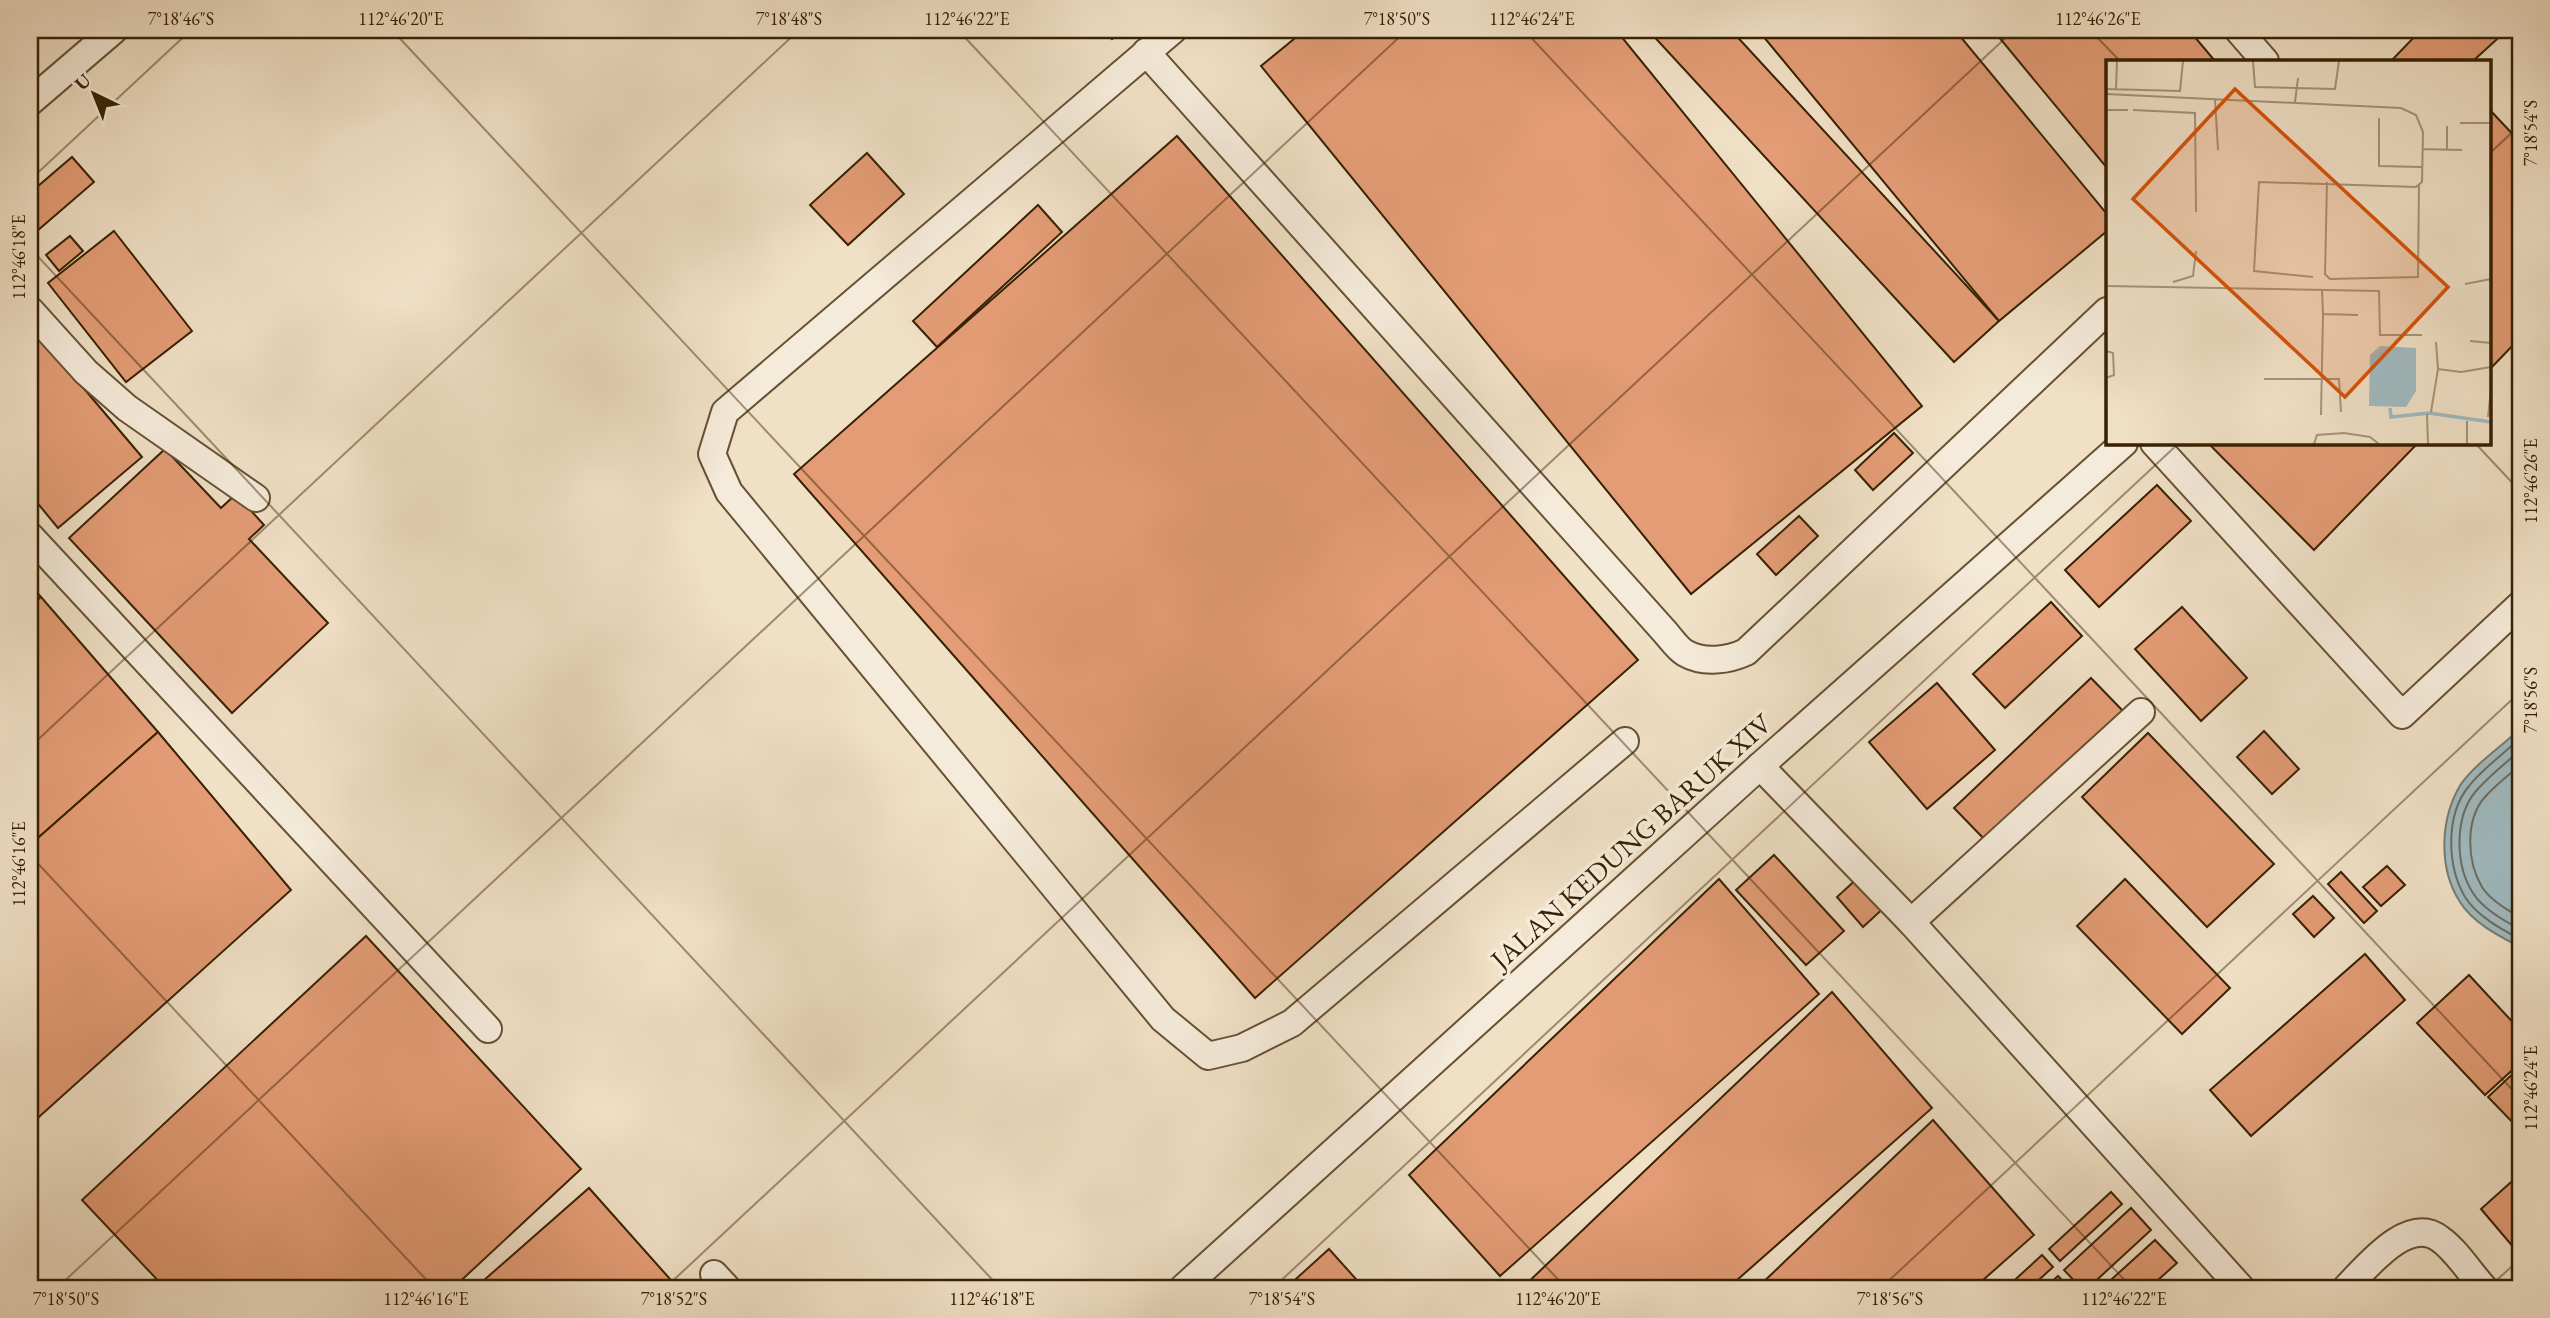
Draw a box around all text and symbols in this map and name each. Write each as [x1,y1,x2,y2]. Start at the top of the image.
text: 7°18'46"S [148,7,214,30]
text: 112°46'20"E [358,7,444,30]
text: 7°18'48"S [756,7,822,30]
text: 112°46'22"E [924,7,1010,30]
text: 7°18'50"S [1364,7,1430,30]
text: 112°46'24"E [1489,7,1575,30]
text: 112°46'26"E [2055,7,2141,30]
north arrow [60,60,130,130]
inset map [2106,60,2490,444]
text: U [69,68,96,96]
text: 7°18'54"S [2519,100,2542,166]
text: 112°46'18"E [7,214,30,300]
text: 112°46'26"E [2519,438,2542,524]
text: 7°18'56"S [2519,667,2542,733]
street label: JALAN KEDUNG BARUK XIV [1481,705,1779,978]
text: 112°46'16"E [7,821,30,907]
text: 112°46'24"E [2519,1045,2542,1131]
text: 7°18'50"S [33,1287,99,1310]
text: 112°46'16"E [383,1287,469,1310]
text: 7°18'52"S [641,1287,707,1310]
text: 112°46'18"E [949,1287,1035,1310]
text: 7°18'54"S [1249,1287,1315,1310]
text: 112°46'20"E [1515,1287,1601,1310]
text: 7°18'56"S [1857,1287,1923,1310]
text: 112°46'22"E [2081,1287,2167,1310]

